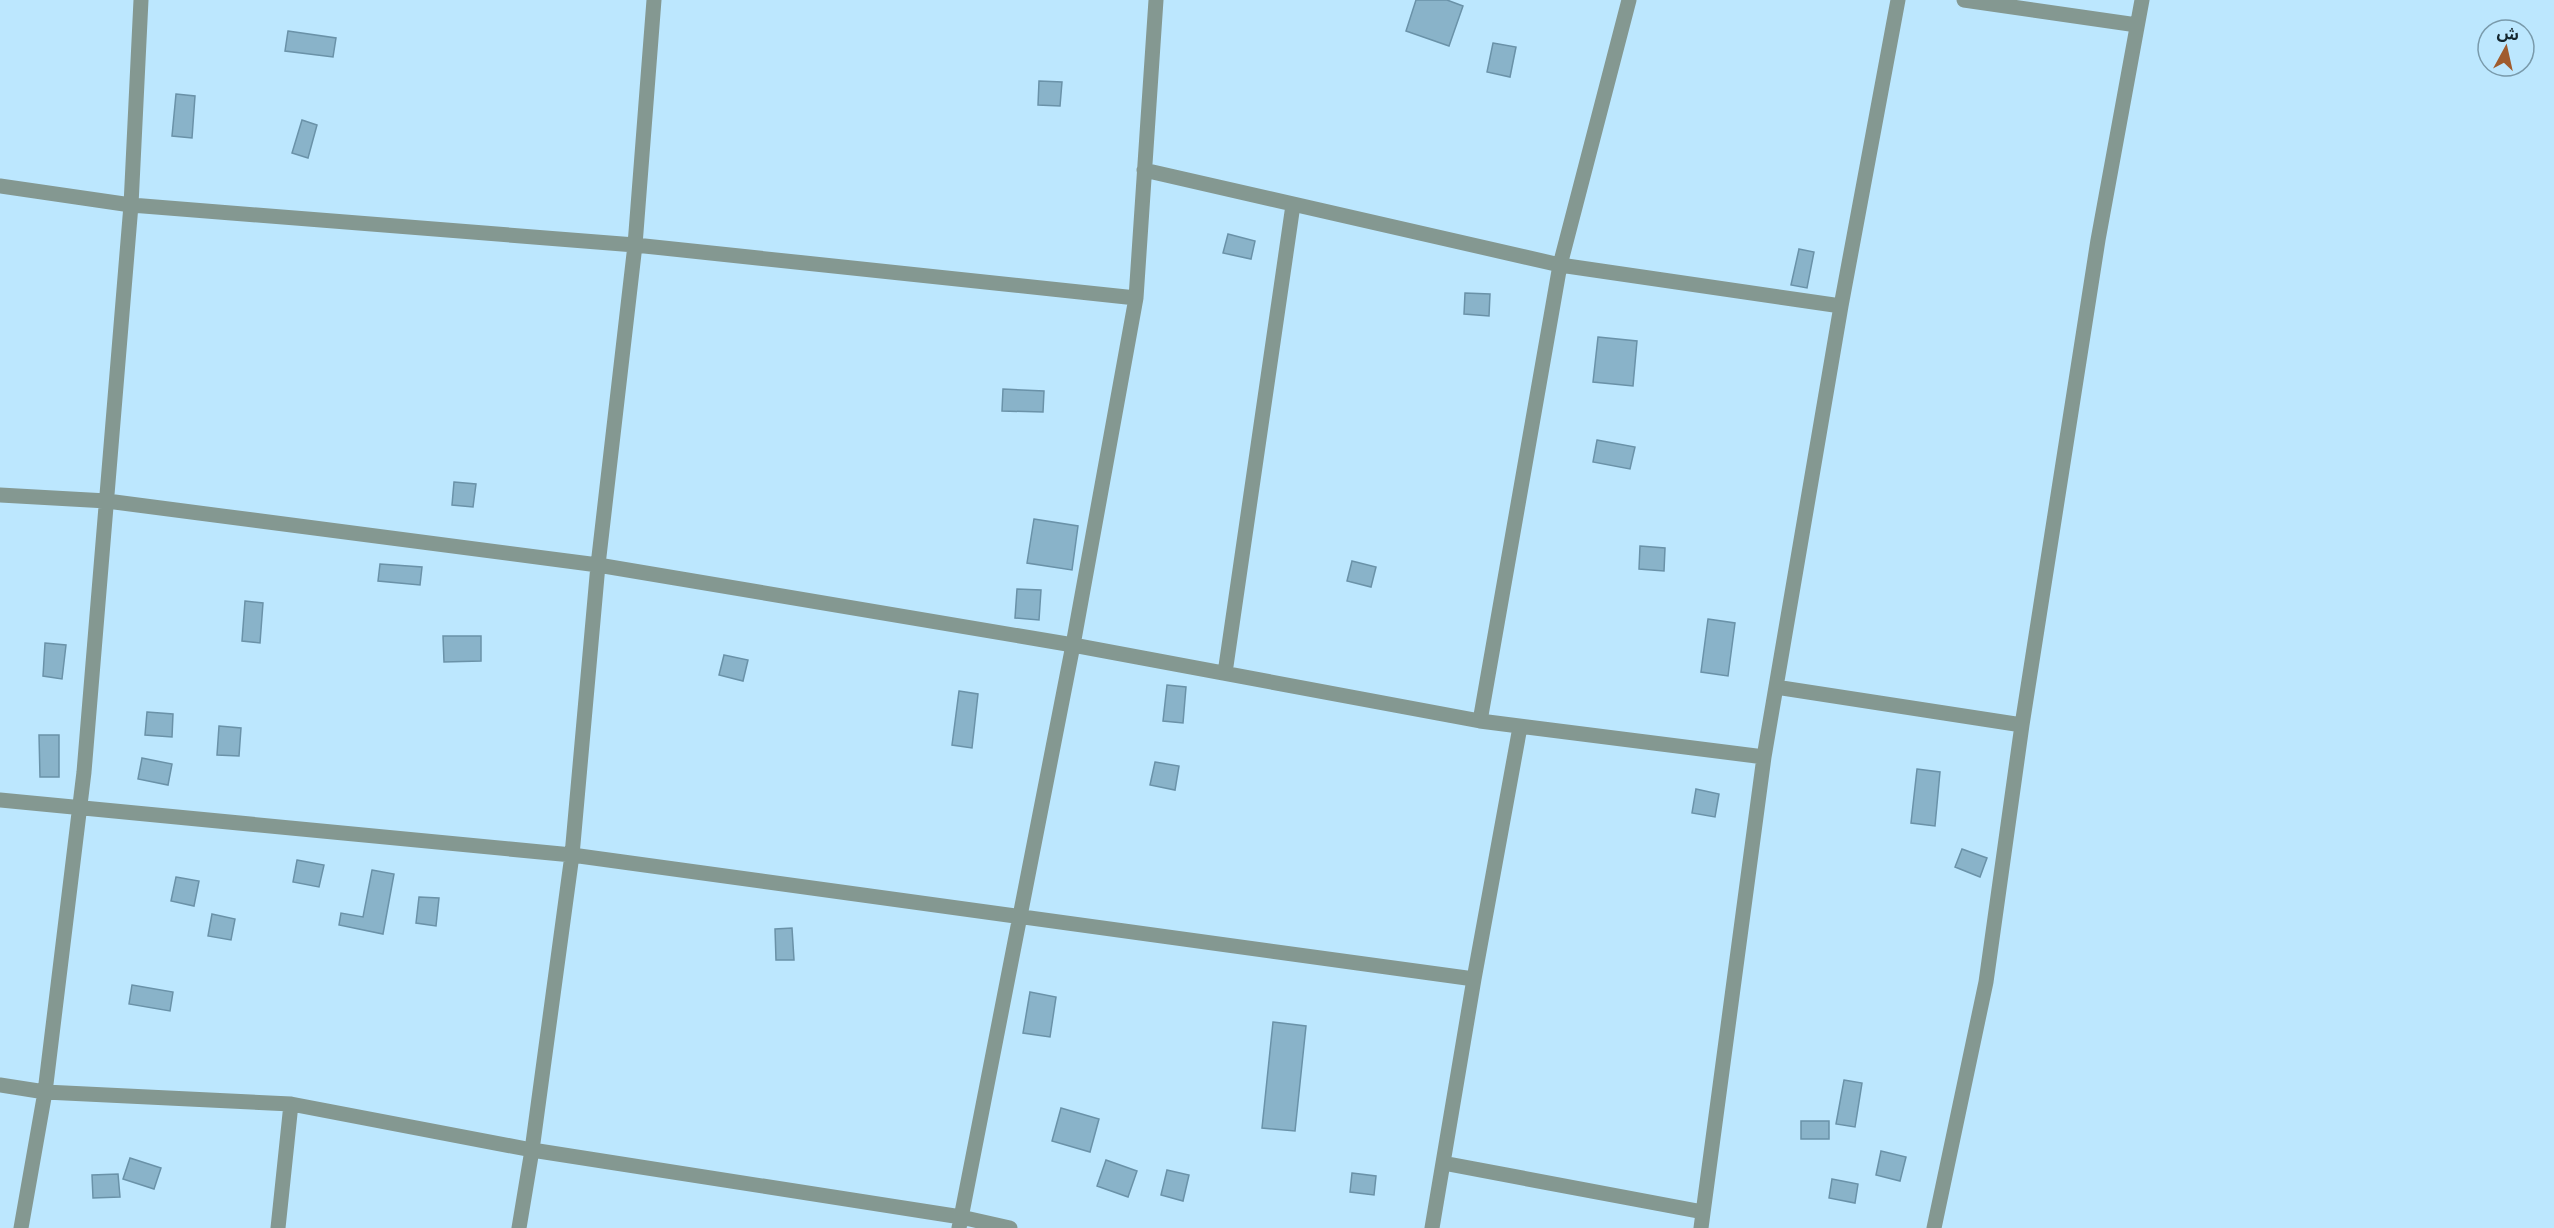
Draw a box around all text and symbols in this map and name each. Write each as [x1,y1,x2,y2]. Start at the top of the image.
north arrow [2476,18,2536,78]
text: ش [2496,22,2520,45]

